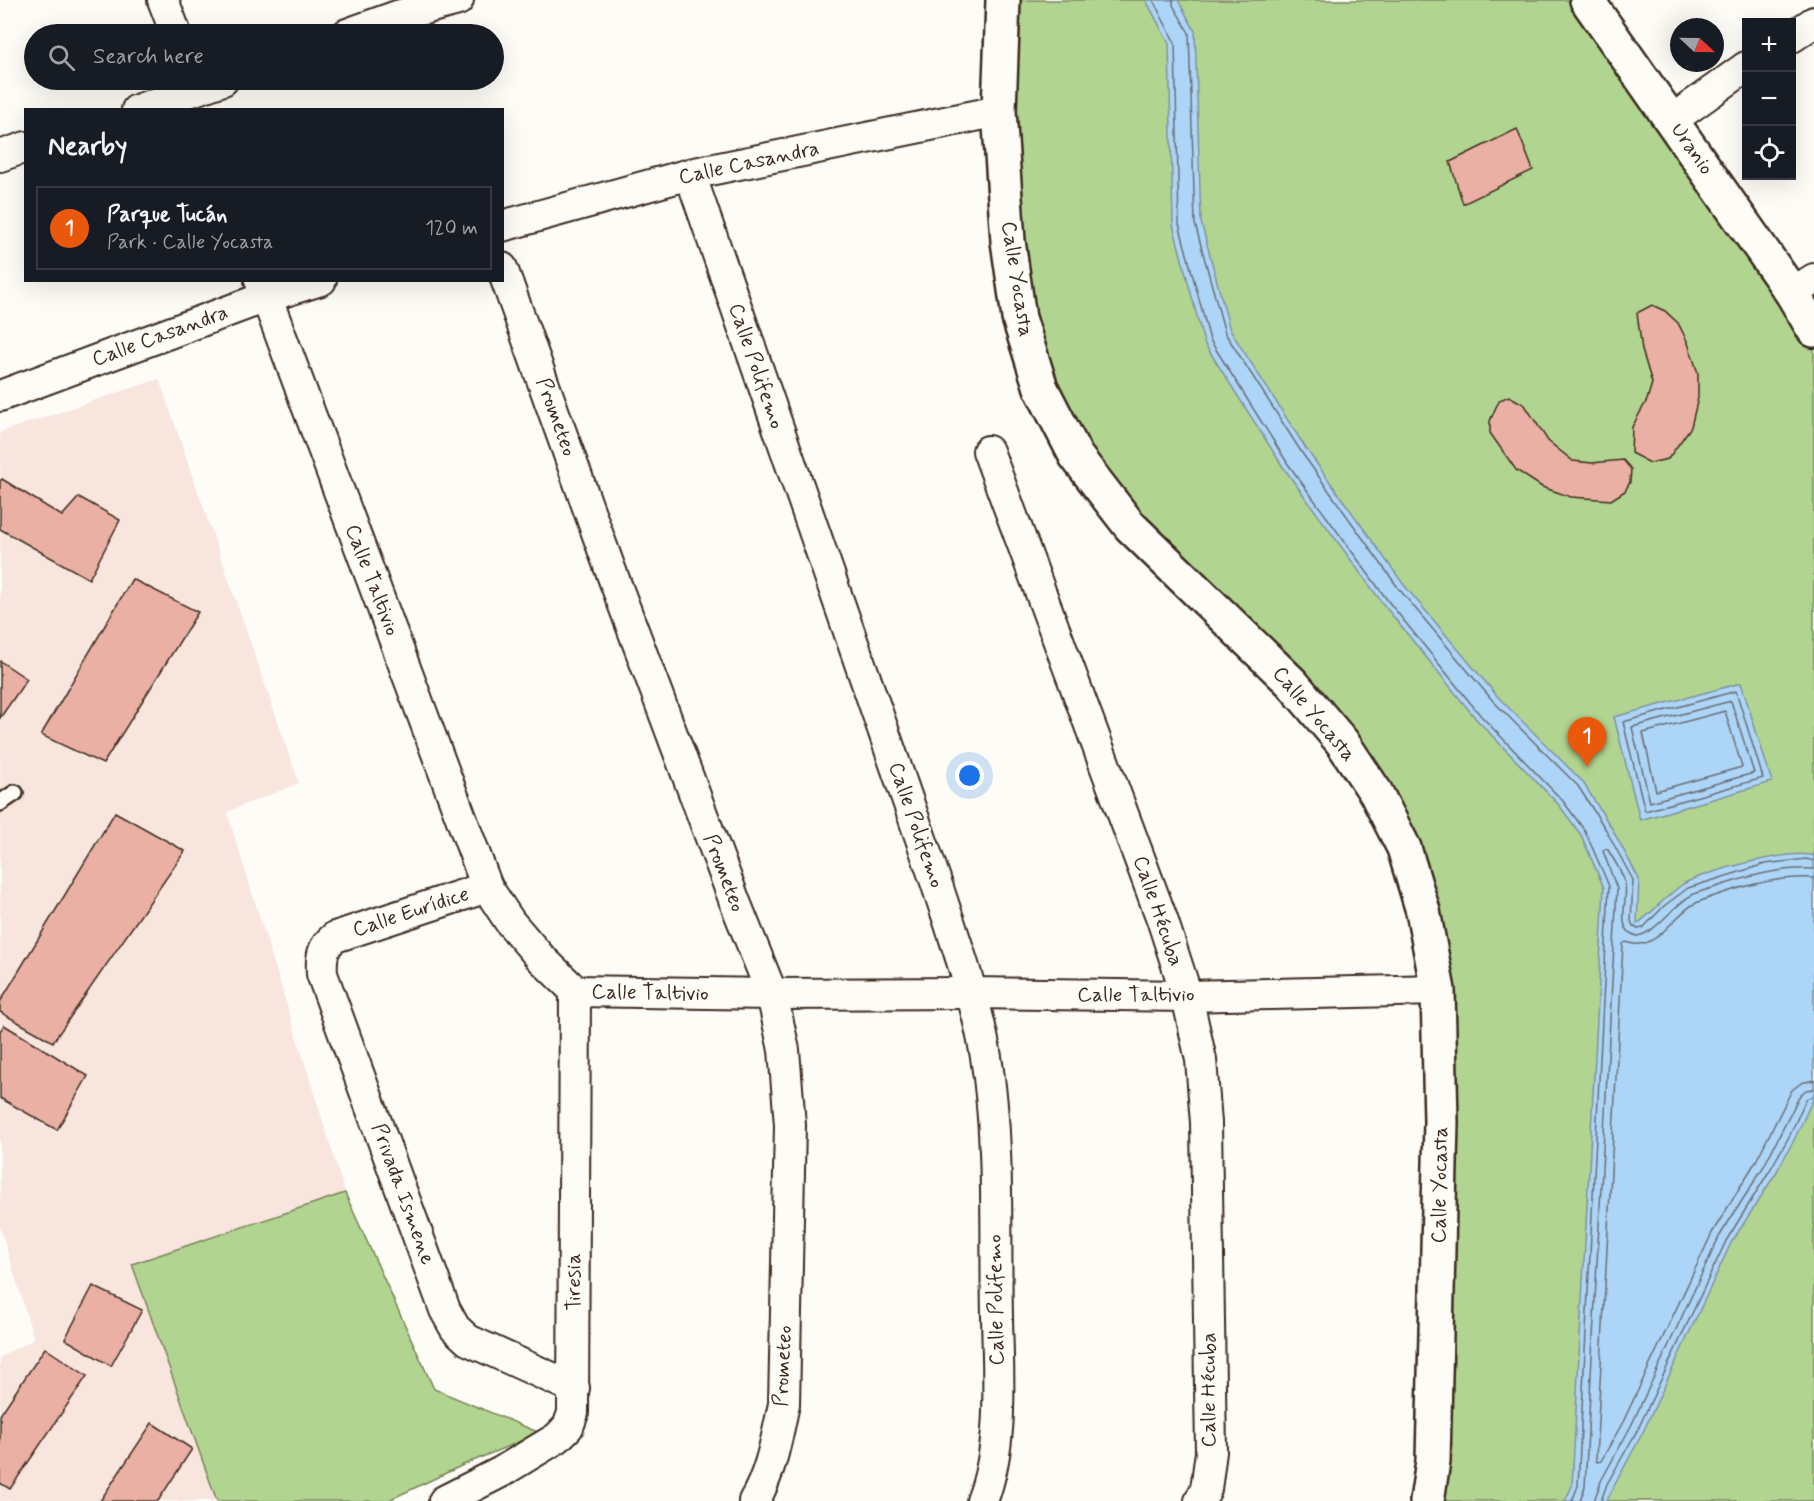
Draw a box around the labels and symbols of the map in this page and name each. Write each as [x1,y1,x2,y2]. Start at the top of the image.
north arrow [1670,18,1724,72]
street label: Uranio [1664,117,1720,181]
street label: Calle Casandra [676,134,822,192]
street label: Calle Yocasta [994,219,1040,339]
street label: Calle Casandra [88,298,232,374]
street label: Calle Polifemo [721,299,791,433]
street label: Prometeo [529,374,583,460]
street label: Calle Taltivio [338,520,406,640]
street label: Calle Yocasta [1266,660,1362,768]
pin: 1 [1568,718,1606,767]
street label: Calle Polifemo [881,758,951,892]
your location [955,761,984,790]
street label: Prometeo [696,830,752,916]
street label: Calle Hécuba [1126,852,1190,970]
street label: Calle Eurídice [349,880,473,944]
street label: Calle Taltivio [591,978,709,1008]
street label: Calle Taltivio [1077,981,1195,1009]
street label: Privada Ismene [364,1119,442,1269]
street label: Calle Yocasta [1425,1126,1455,1244]
street label: Calle Polifemo [981,1234,1011,1366]
street label: Tiresia [560,1253,588,1311]
street label: Prometeo [767,1325,799,1407]
street label: Calle Hécuba [1195,1333,1223,1447]

